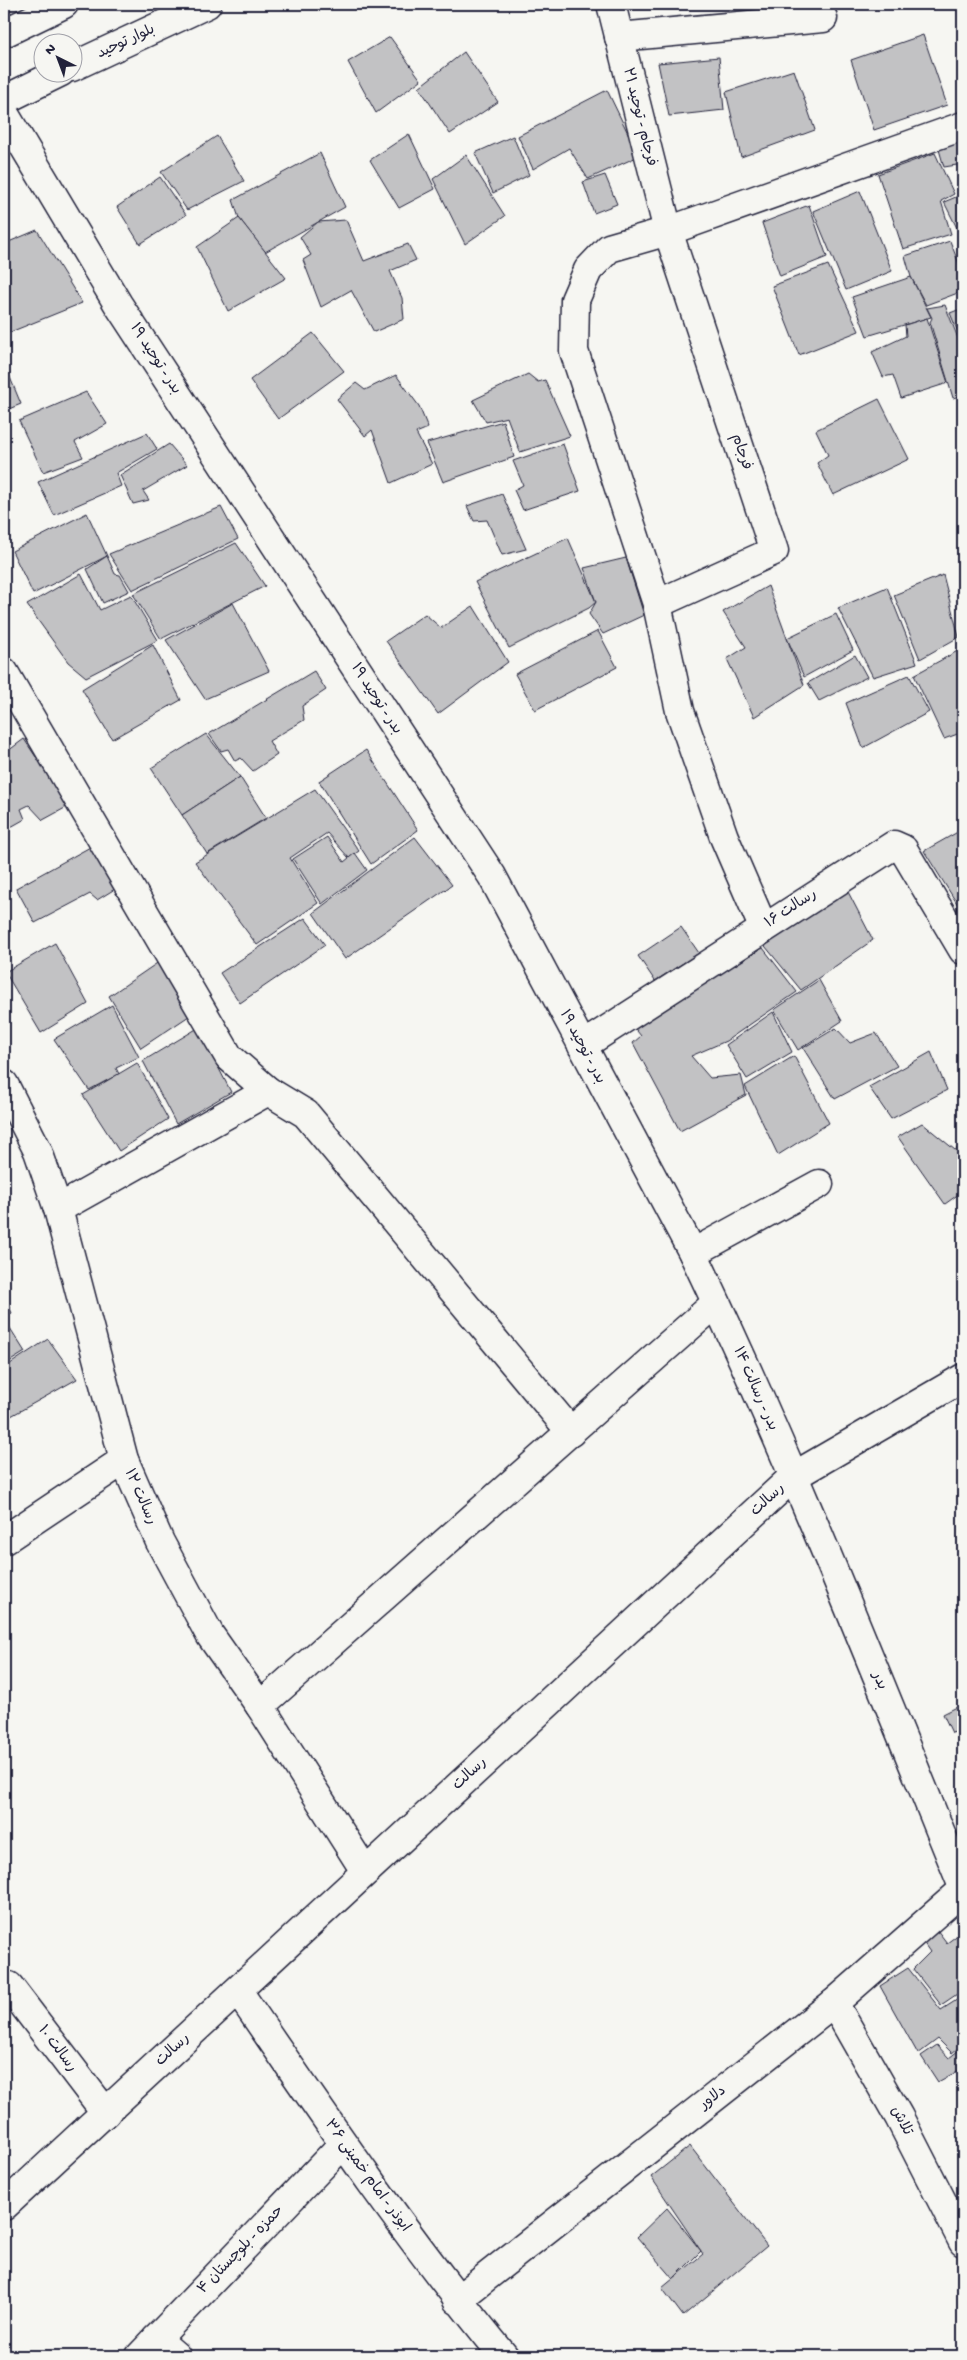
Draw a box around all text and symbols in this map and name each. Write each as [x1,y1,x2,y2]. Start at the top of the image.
street label: بلوار توحید [94,21,158,63]
north arrow [32,32,82,82]
text: N [42,41,60,60]
street label: فرجام - توحید ۲۱ [618,66,660,168]
street label: بدر - توحید ۱۹ [125,320,185,398]
street label: فرجام [727,432,755,472]
street label: بدر - توحید ۱۹ [346,660,406,738]
street label: رسالت ۱۶ [762,886,820,932]
street label: بدر - توحید ۱۹ [555,1007,609,1087]
street label: بدر - رسالت ۱۴ [728,1344,782,1434]
street label: رسالت ۱۲ [120,1466,160,1528]
street label: رسالت [747,1480,789,1520]
street label: بدر [867,1668,891,1693]
street label: رسالت [449,1754,491,1794]
street label: رسالت ۱۰ [34,2022,80,2076]
street label: رسالت [152,2030,194,2070]
street label: دلاور [695,2082,730,2115]
street label: تلاش [886,2103,916,2139]
street label: ابوذر - امام خمینی ۳۶ [320,2116,414,2236]
street label: حمزه - بلوچستان ۴ [194,2202,288,2298]

